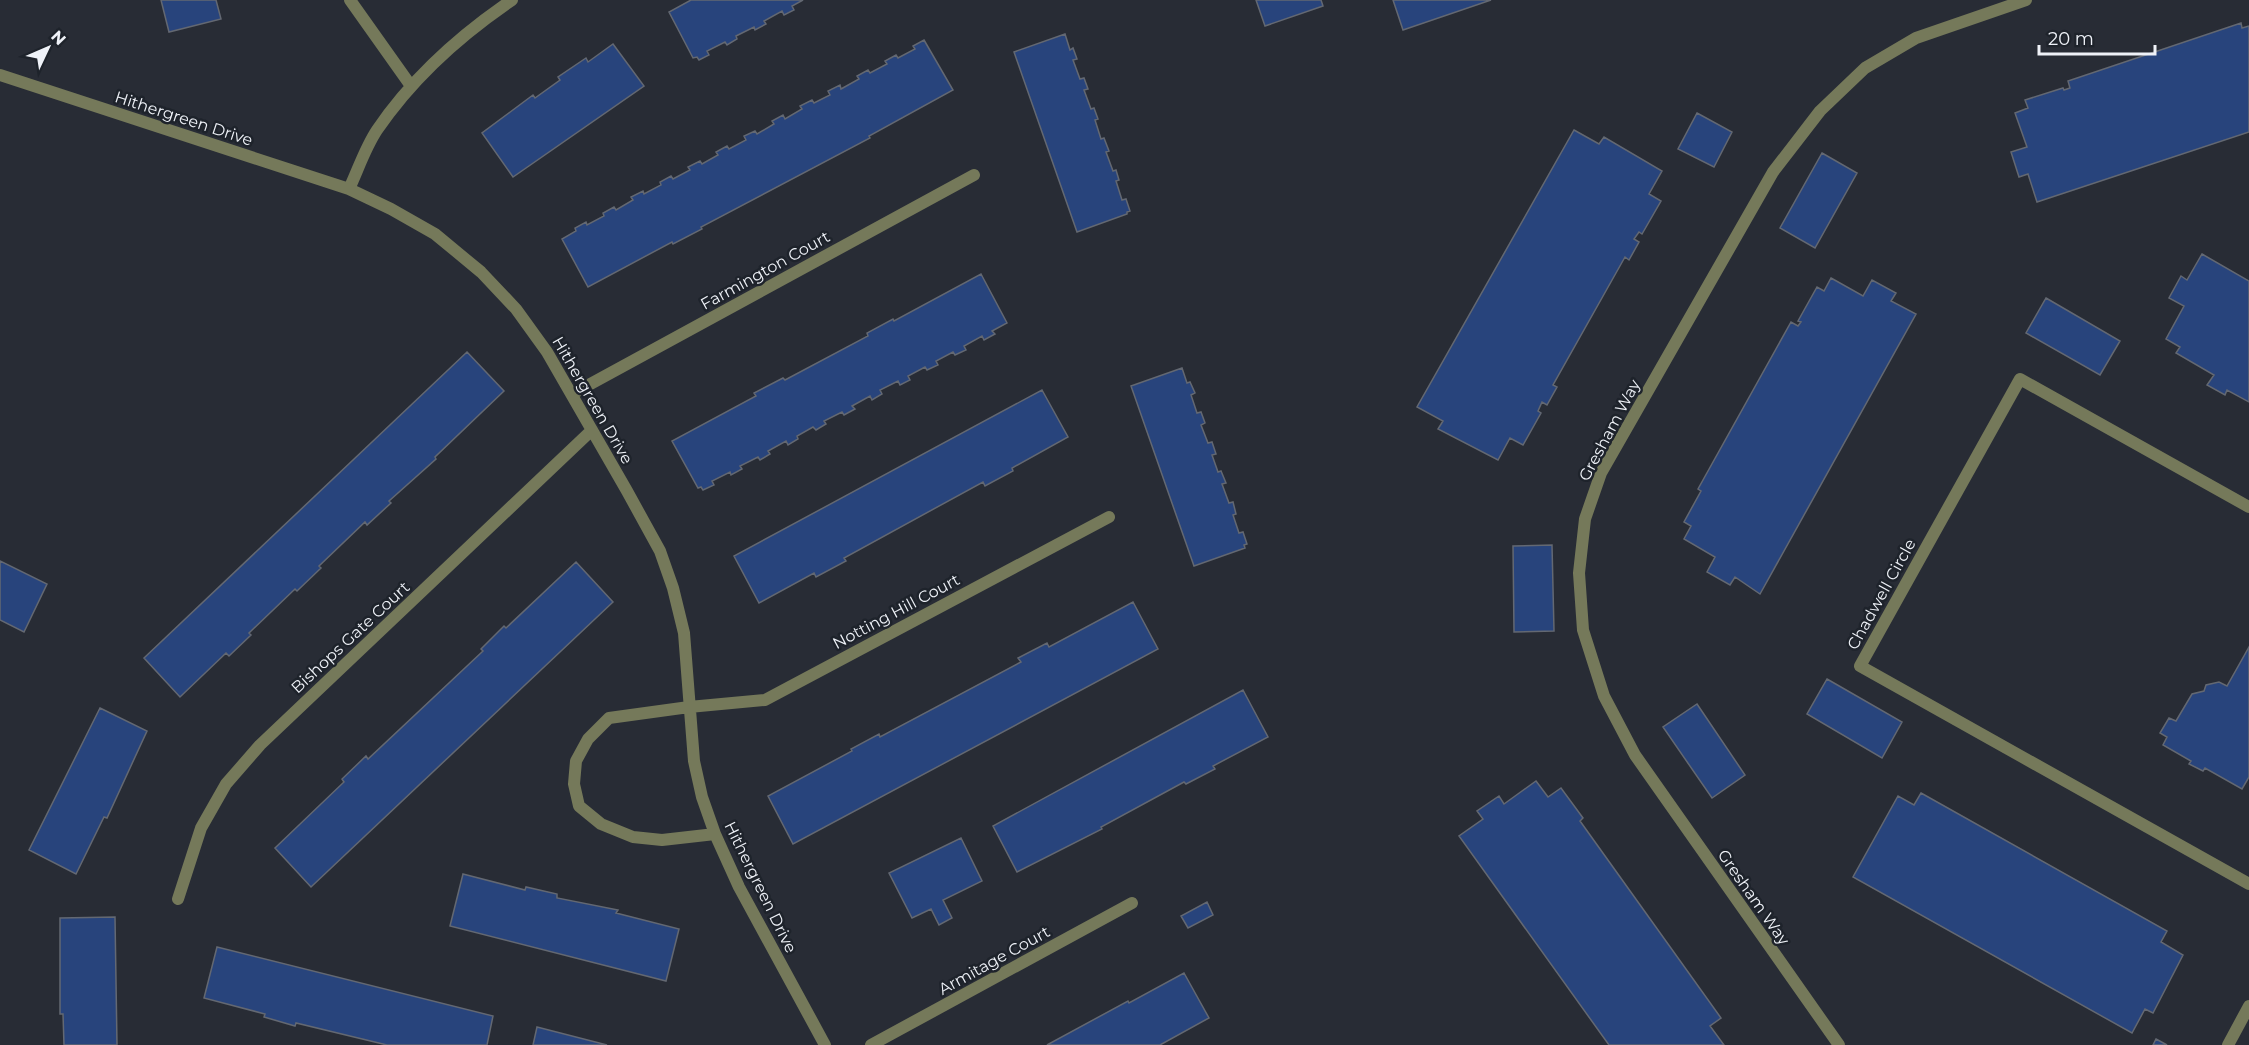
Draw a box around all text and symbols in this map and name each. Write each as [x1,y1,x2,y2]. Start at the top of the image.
north arrow [18,18,78,78]
scale bar [2039,18,2154,56]
text: N [47,27,70,49]
text: 20 m [2048,28,2094,50]
street label: Hithergreen Drive [113,87,255,150]
street label: Farmington Court [697,227,834,314]
street label: Hithergreen Drive [548,333,637,467]
street label: Gresham Way [1575,376,1644,484]
street label: Chadwell Circle [1843,536,1920,653]
street label: Notting Hill Court [829,570,963,653]
street label: Bishops Gate Court [287,577,414,697]
street label: Hithergreen Drive [720,818,801,956]
street label: Gresham Way [1714,846,1794,949]
street label: Armitage Court [935,922,1054,999]

